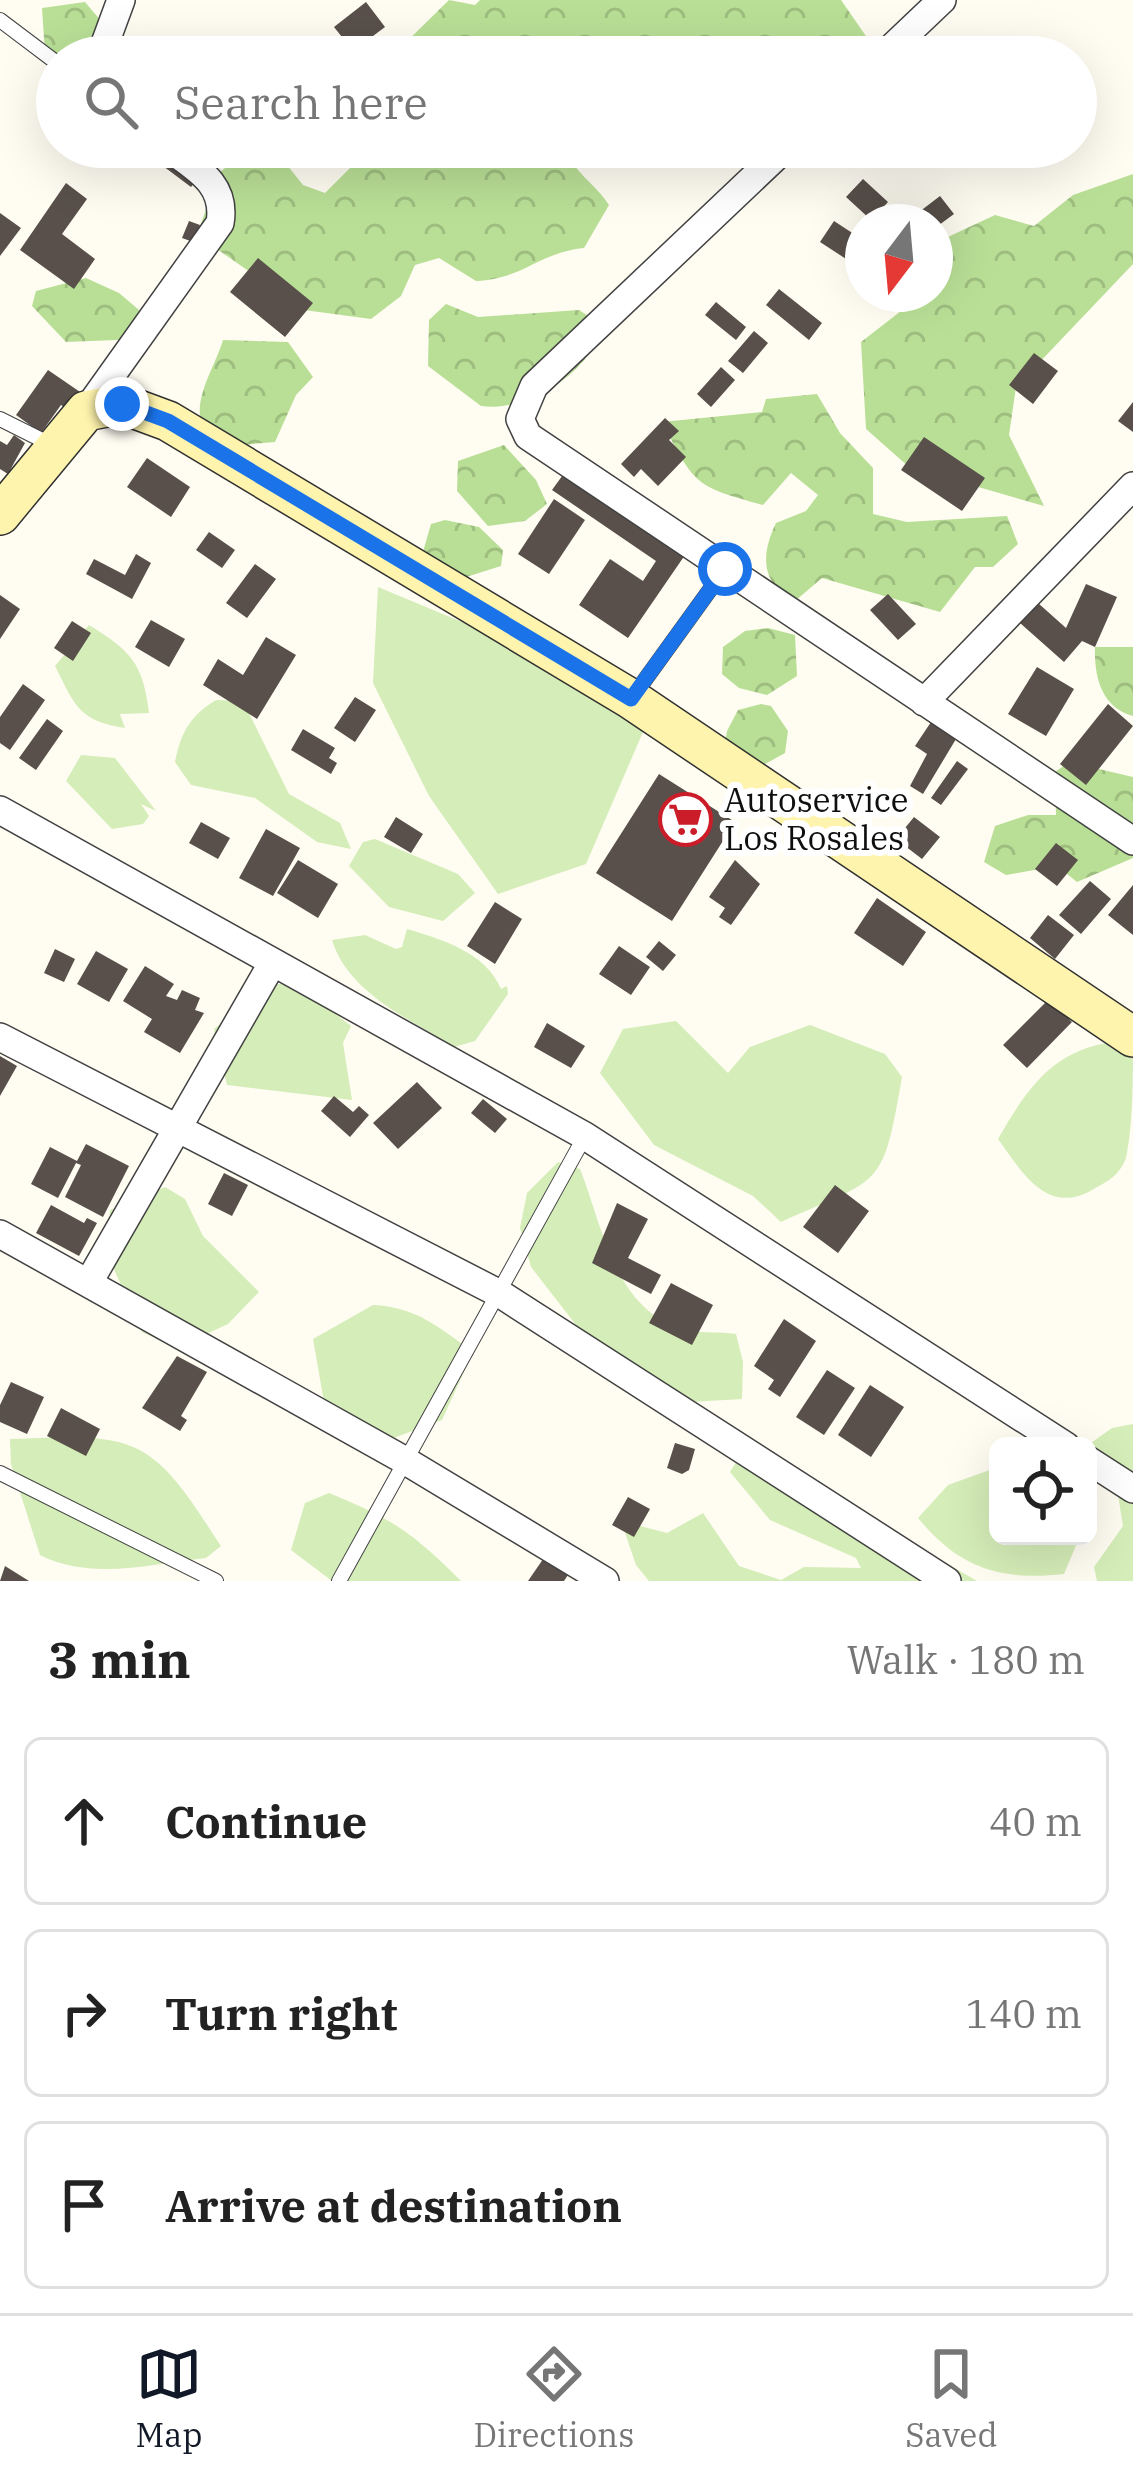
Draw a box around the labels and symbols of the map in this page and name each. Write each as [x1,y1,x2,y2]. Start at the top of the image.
north arrow [845,204,953,312]
route end [95,377,149,431]
route start [698,542,752,596]
place label: Autoservice Los Rosales [724,778,908,859]
supermarket icon: Autoservice Los Rosales [657,791,713,847]

